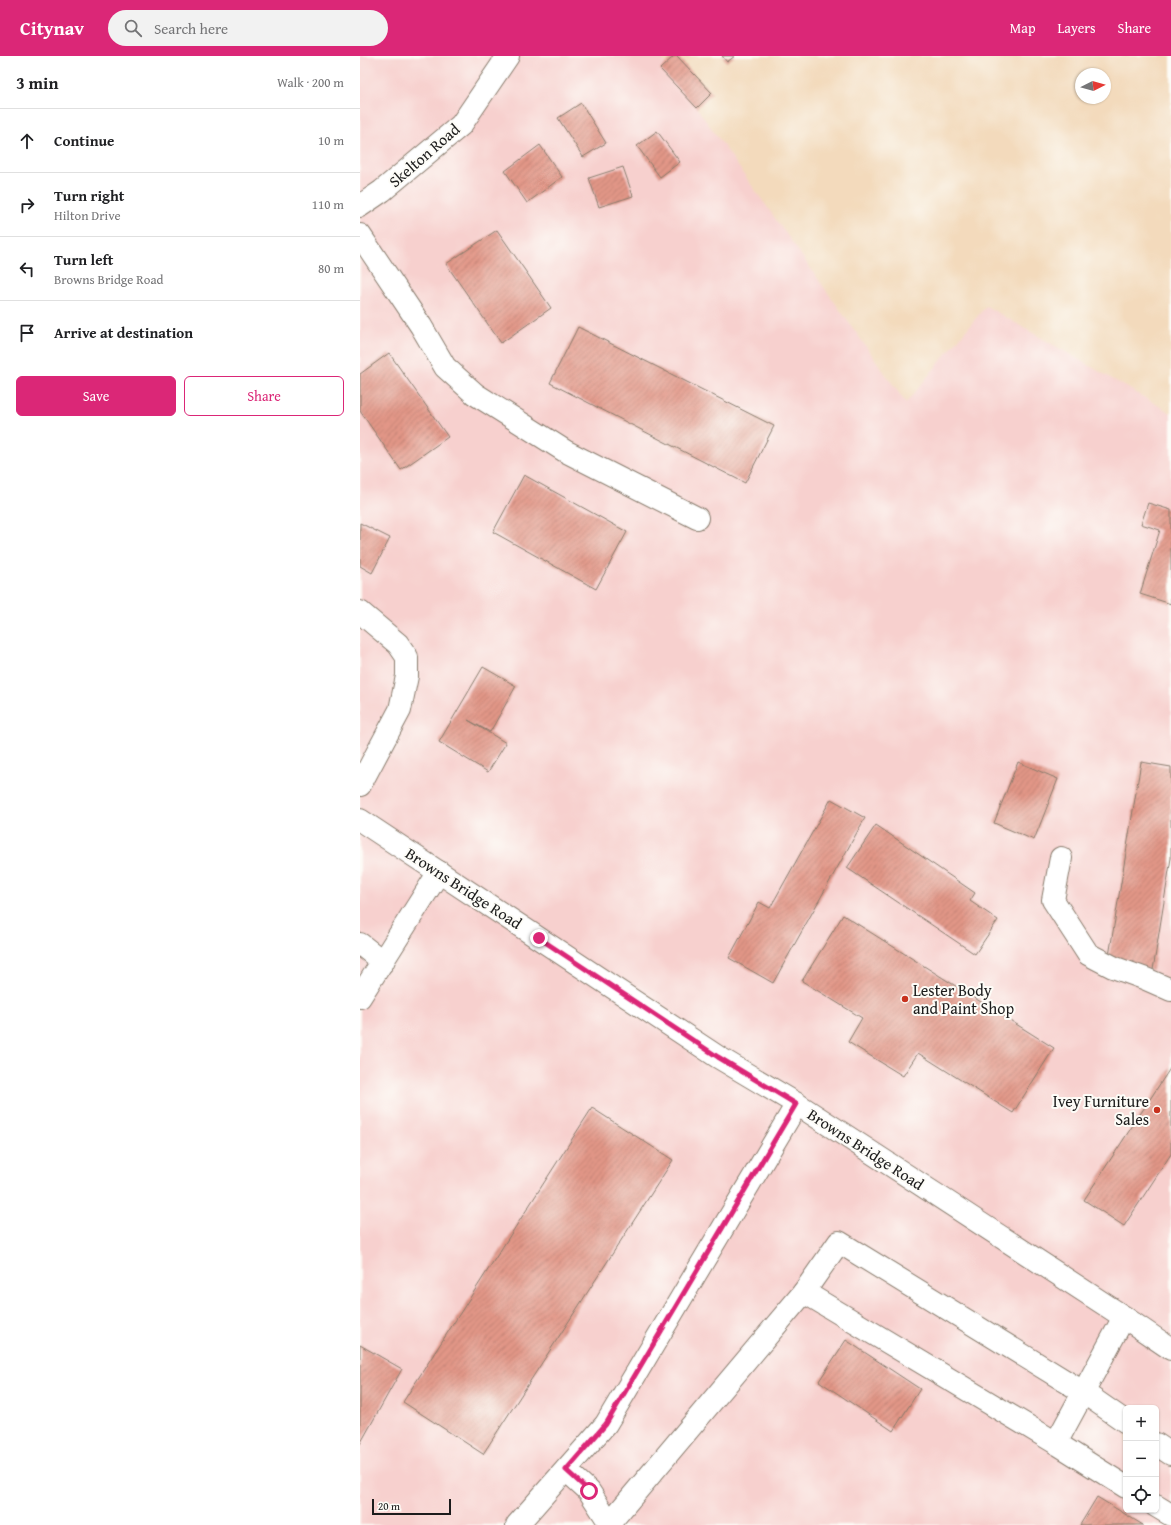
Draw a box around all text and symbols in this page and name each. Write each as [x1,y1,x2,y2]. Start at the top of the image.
search box [108,10,388,46]
text: Citynav [20,14,84,42]
icon: search [122,17,144,39]
text: Search here [154,18,228,39]
text: Map [1010,18,1036,38]
text: Layers [1058,18,1096,38]
text: Share [1118,18,1151,38]
north arrow [1075,68,1111,104]
text: 3 min [16,70,58,95]
text: Walk · 200 m [277,73,344,92]
street label: Skelton Road [383,117,465,193]
icon: ahead [16,130,38,152]
text: Continue [54,130,115,151]
text: 10 m [318,131,344,150]
text: Turn right [54,185,125,206]
icon: right [16,194,38,216]
text: 110 m [312,195,344,214]
text: Hilton Drive [54,206,120,225]
text: Turn left [54,249,113,270]
icon: left [16,258,38,280]
text: 80 m [318,259,344,278]
text: Browns Bridge Road [54,270,163,289]
icon: arrive [16,322,38,344]
text: Arrive at destination [54,322,193,343]
button: Save [16,376,176,416]
button: Share [184,376,344,416]
street label: Browns Bridge Road [401,841,527,935]
route end [530,929,548,947]
place label: Lester Body and Paint Shop [913,978,1014,1020]
marker: Lester Body and Paint Shop [900,994,910,1004]
place label: Ivey Furniture Sales [1053,1089,1149,1131]
street label: Browns Bridge Road [803,1102,929,1196]
marker: Ivey Furniture Sales [1152,1105,1162,1115]
map controls [1123,1405,1159,1513]
button: + [1123,1405,1159,1441]
button: − [1123,1441,1159,1477]
button: locate [1123,1477,1159,1513]
route start [580,1482,598,1500]
scale bar [372,1497,451,1516]
text: 20 m [378,1498,400,1514]

